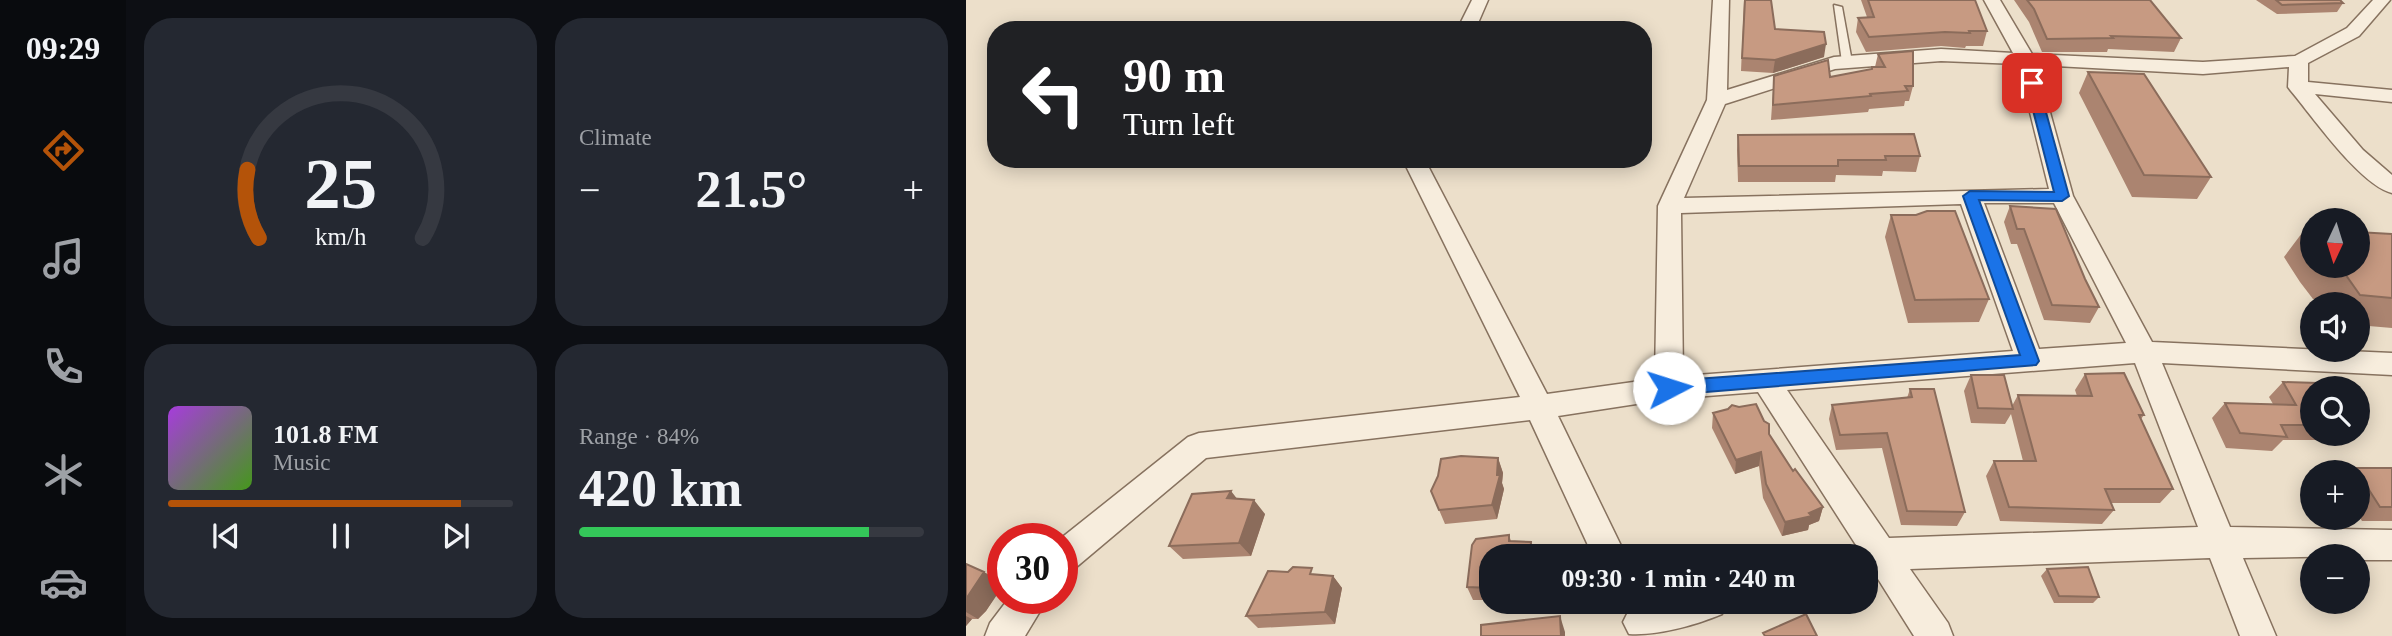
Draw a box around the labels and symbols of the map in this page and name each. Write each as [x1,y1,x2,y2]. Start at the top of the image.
pin [2002,53,2062,113]
north arrow [2300,208,2370,278]
position arrow [1632,351,1706,425]
speed limit sign: 30 [987,523,1078,614]

